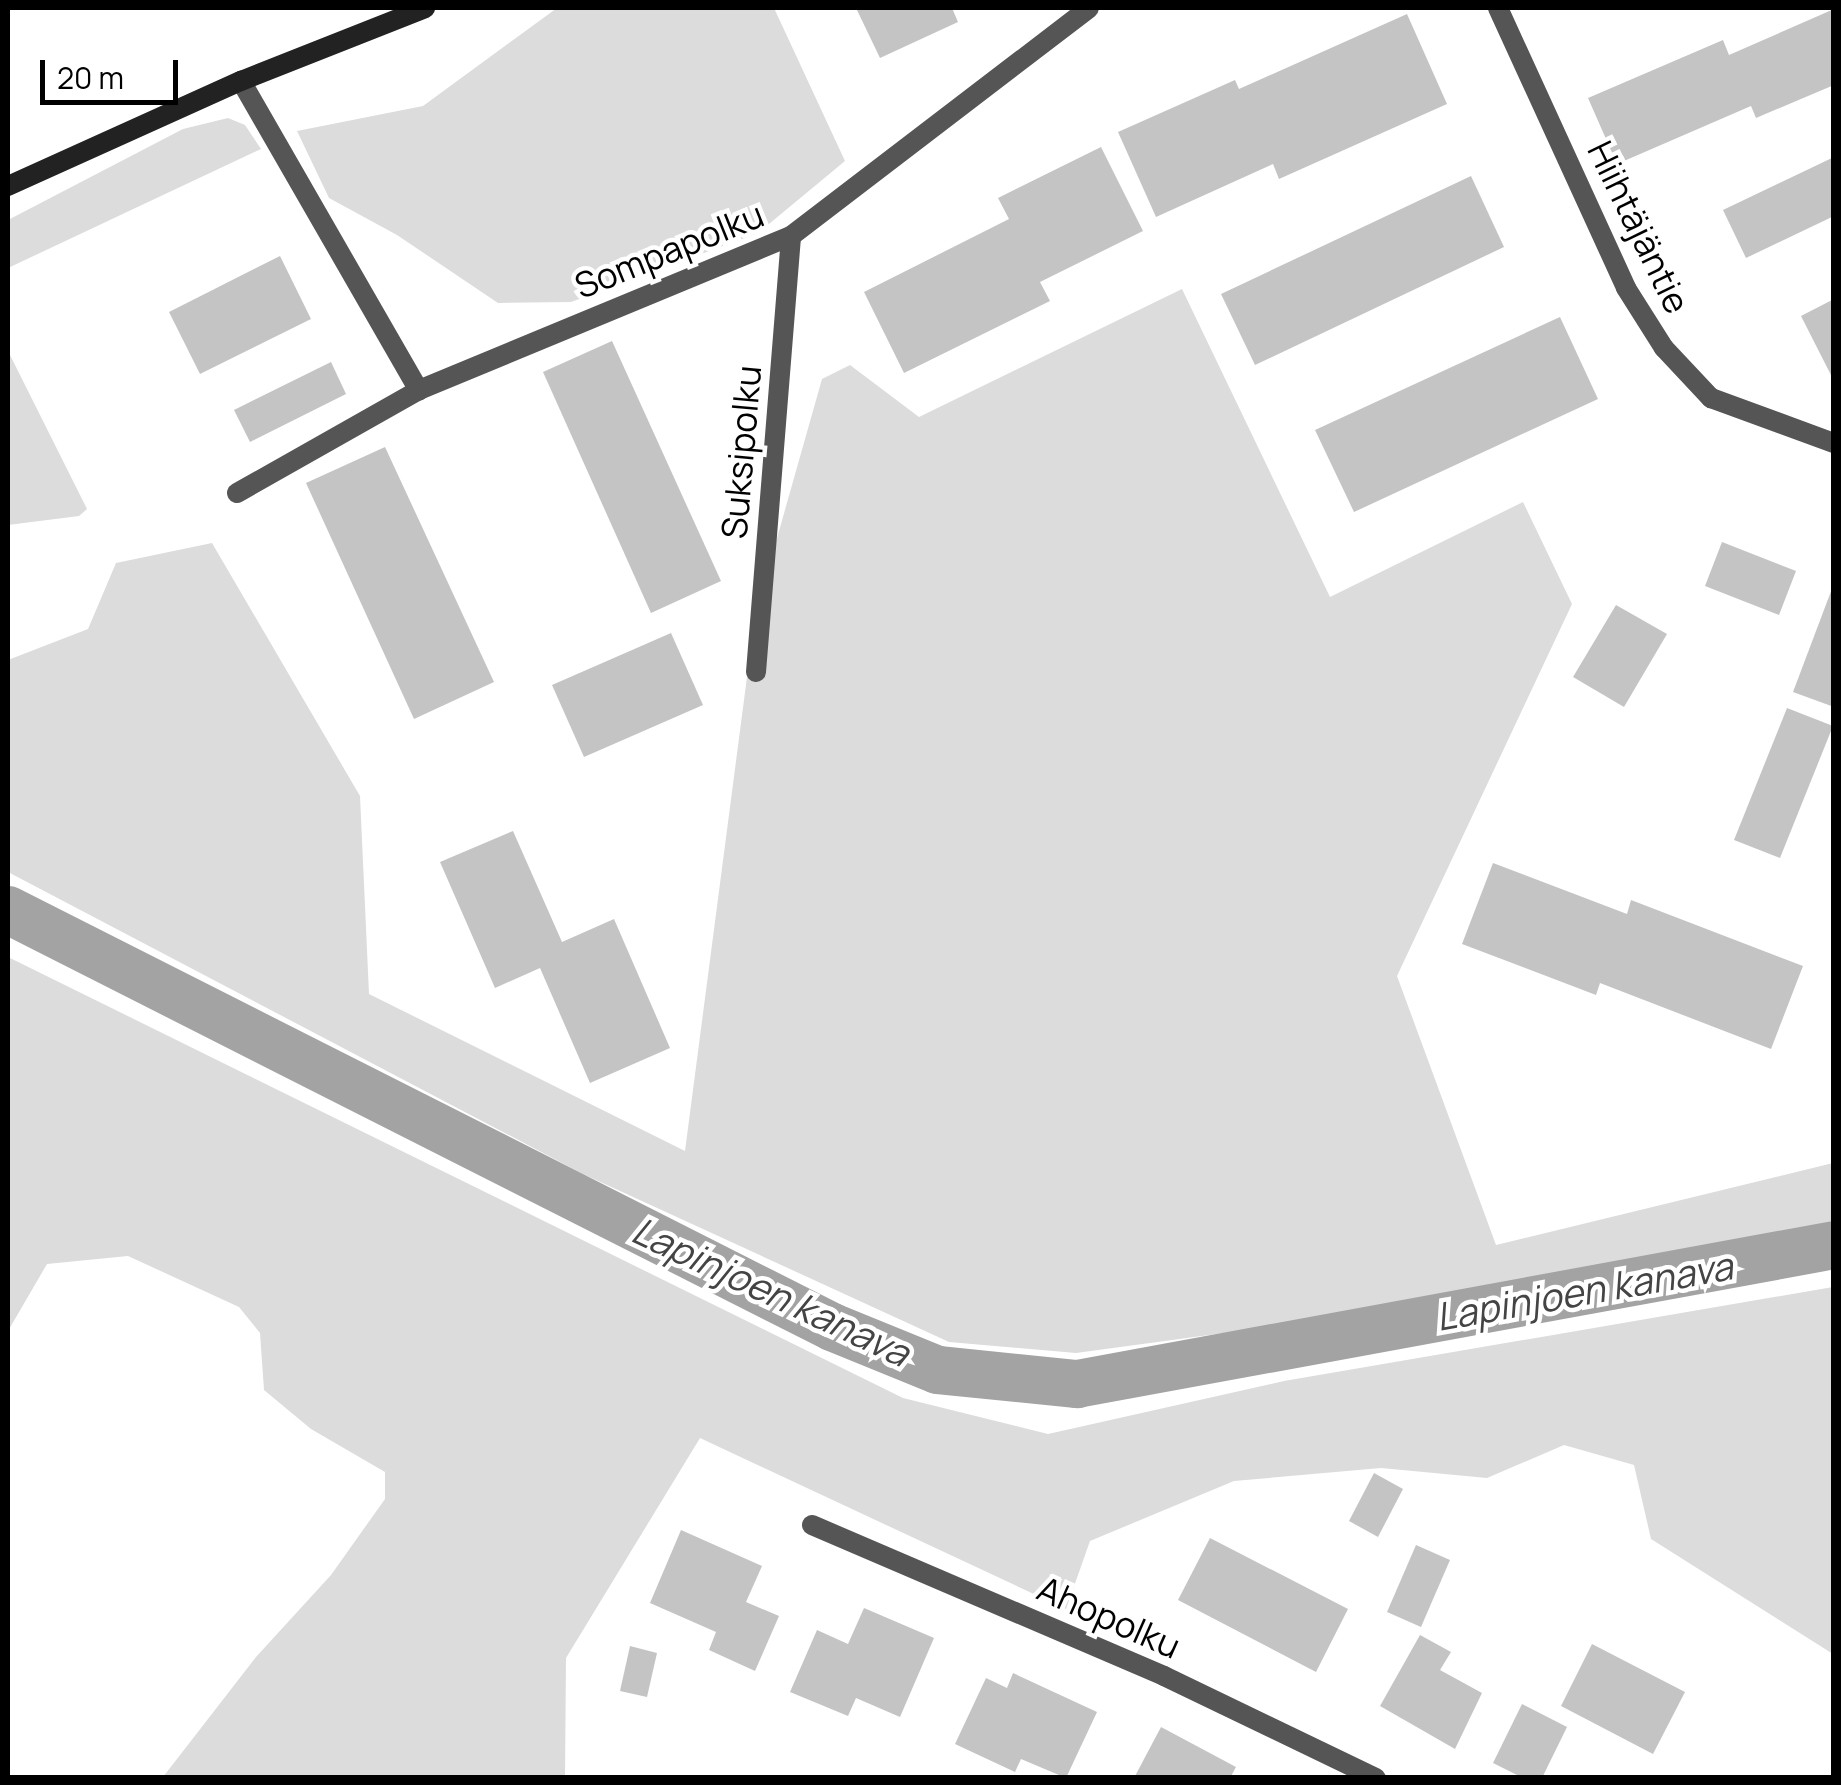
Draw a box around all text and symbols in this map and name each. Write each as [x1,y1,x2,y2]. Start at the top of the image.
scale bar [45,40,182,102]
text: 20 m [57,57,124,98]
street label: Hiihtäjäntie [1579,134,1699,320]
street label: Sompapolku [568,193,770,307]
street label: Suksipolku [713,364,769,540]
water label: Lapinjoen kanava [625,1207,917,1375]
water label: Lapinjoen kanava [1432,1242,1736,1340]
street label: Ahopolku [1031,1567,1187,1667]

